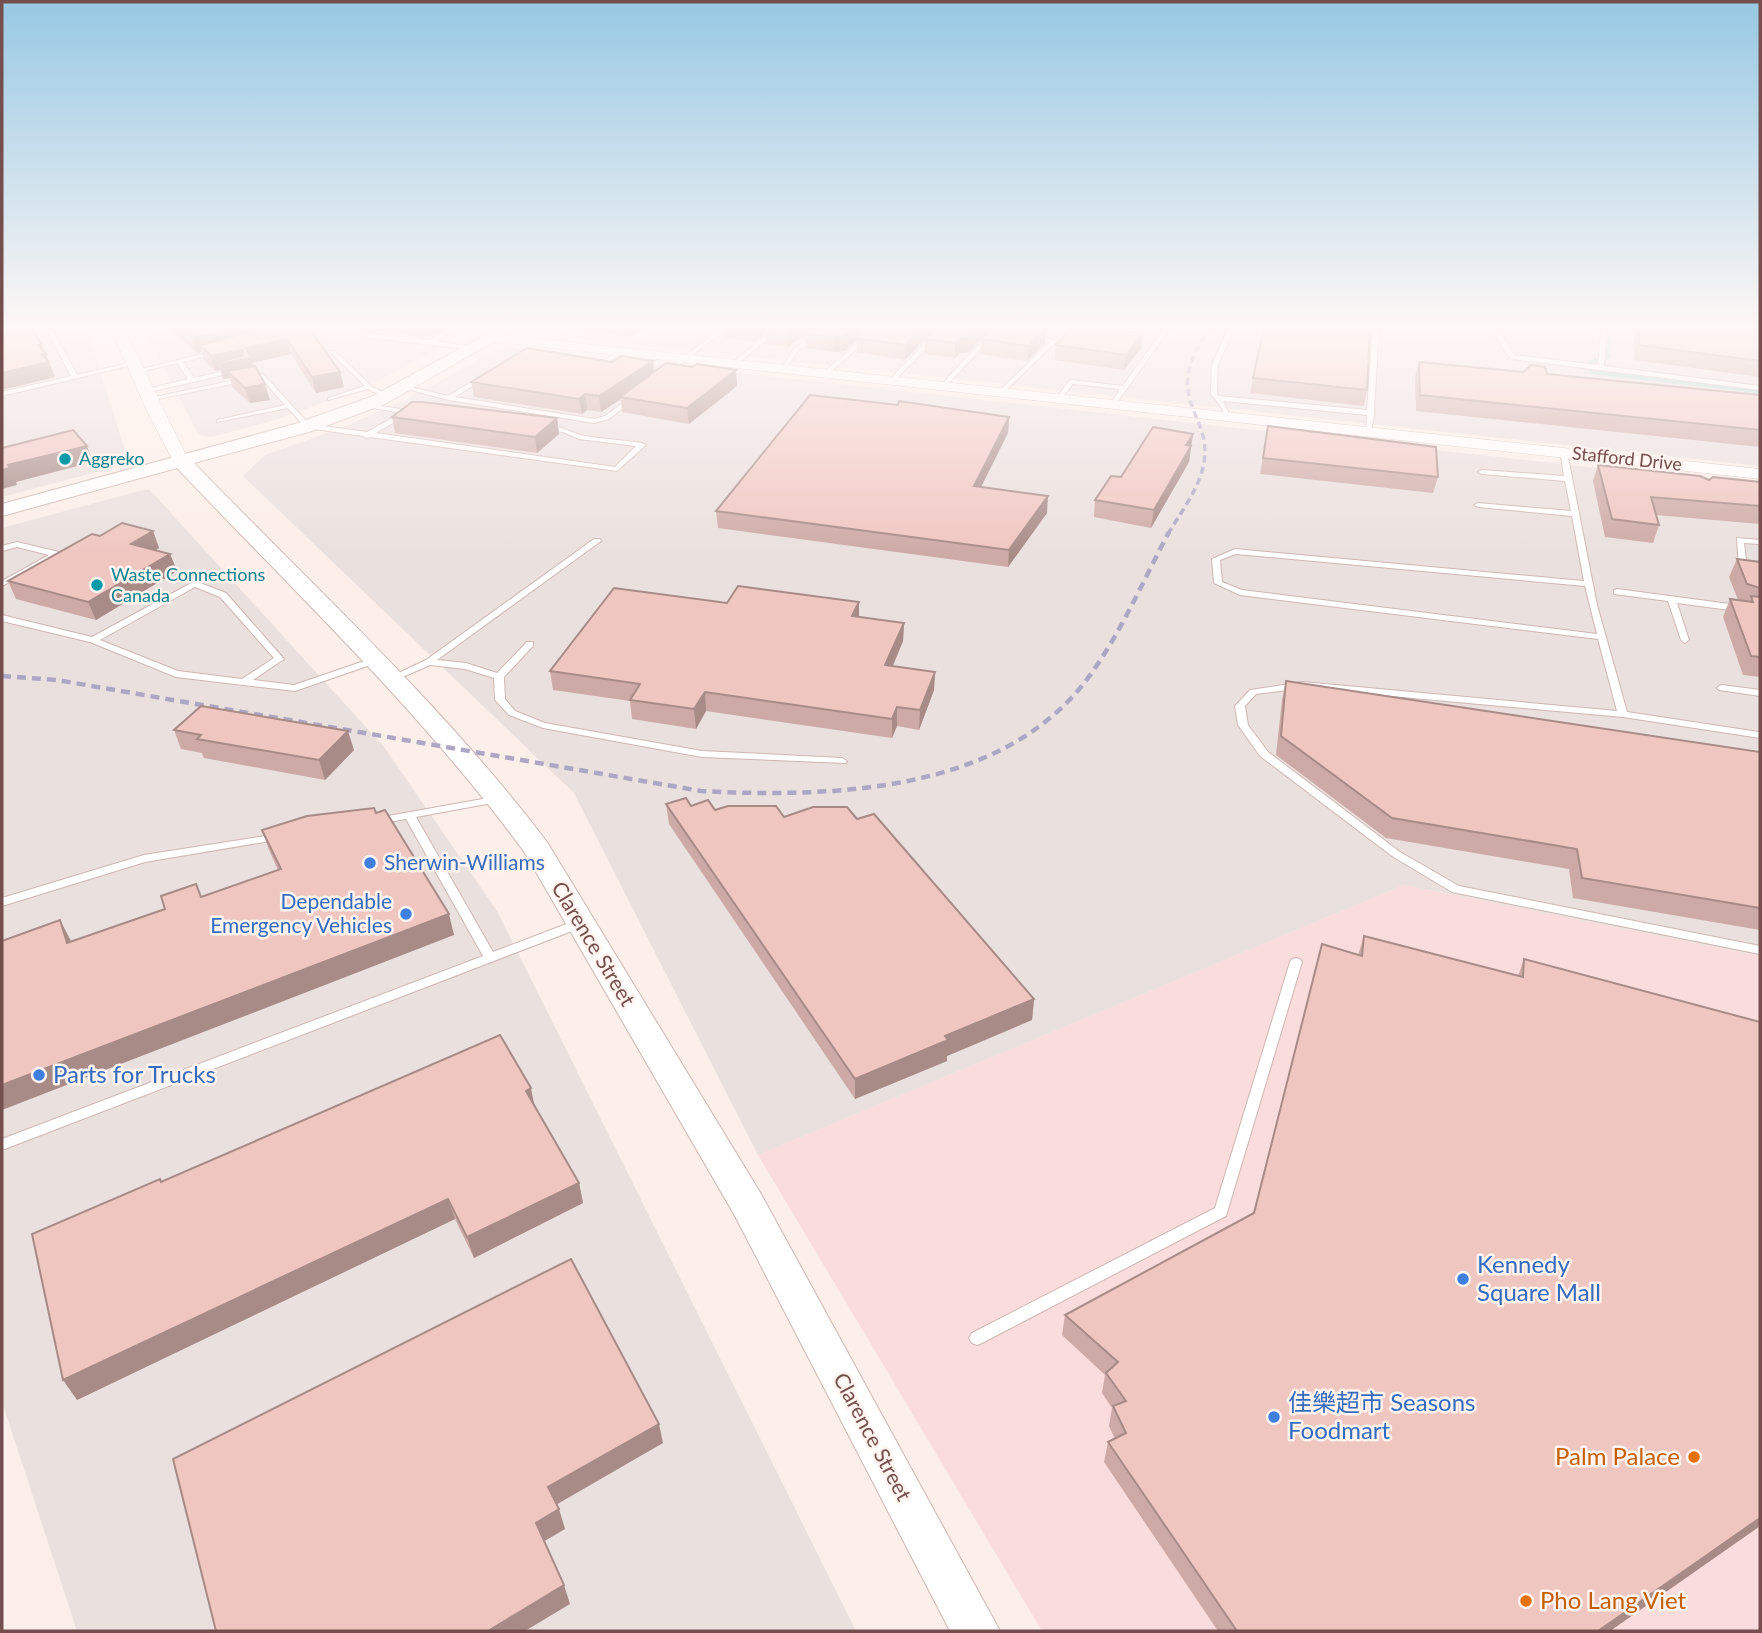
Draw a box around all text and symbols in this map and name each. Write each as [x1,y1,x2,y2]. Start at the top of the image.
street label: Stafford Drive [1571,441,1683,475]
place label: Aggreko [79,447,144,469]
marker: Aggreko [57,451,73,467]
place label: Waste Connections Canada [111,563,265,606]
marker: Waste Connections Canada [89,577,105,593]
place label: Sherwin-Williams [384,849,545,874]
marker: Sherwin-Williams [362,855,378,871]
street label: Clarence Street [547,876,642,1011]
place label: Dependable Emergency Vehicles [210,888,392,937]
marker: Dependable Emergency Vehicles [398,906,414,922]
place label: Parts for Trucks [53,1059,216,1088]
marker: Parts for Trucks [31,1067,47,1083]
place label: Kennedy Square Mall [1477,1249,1601,1306]
marker: Kennedy Square Mall [1455,1271,1471,1287]
street label: Clarence Street [829,1368,918,1505]
place label: 佳樂超市 Seasons Foodmart [1288,1387,1475,1444]
marker: 佳樂超市 Seasons Foodmart [1266,1409,1282,1425]
place label: Palm Palace [1555,1441,1680,1470]
marker: Palm Palace [1686,1449,1702,1465]
place label: Pho Lang Viet [1540,1585,1686,1614]
marker: Pho Lang Viet [1518,1593,1534,1609]

